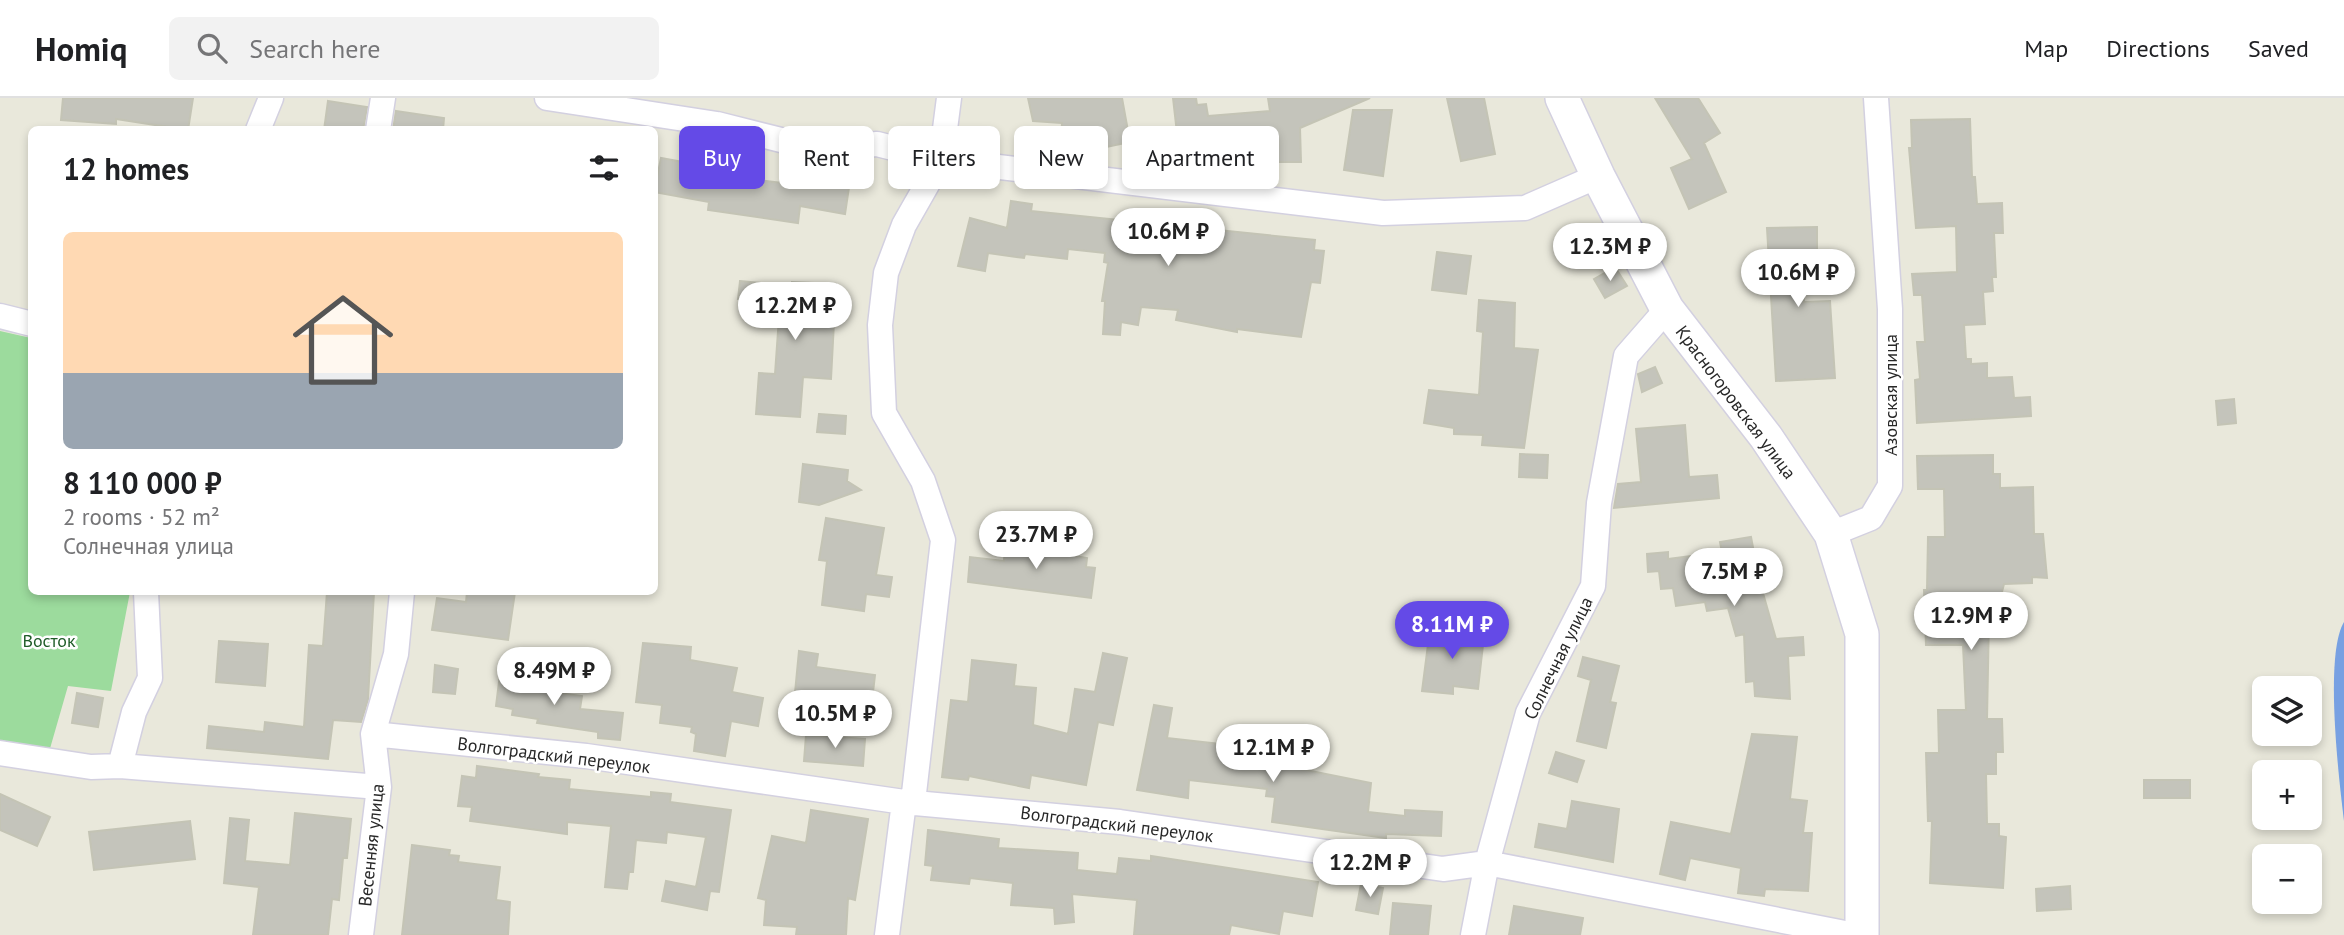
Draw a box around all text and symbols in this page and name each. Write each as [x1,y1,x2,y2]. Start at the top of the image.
search box [169,17,659,80]
text: Homiq [35,27,127,70]
icon: search [193,29,231,67]
text: Search here [249,32,380,65]
text: Map [2024,33,2068,64]
text: Directions [2106,33,2210,64]
text: Saved [2248,33,2309,64]
chip: Buy [679,126,765,189]
chip: Rent [779,126,874,189]
chip: Filters [888,126,1000,189]
chip: New [1014,126,1108,189]
chip: Apartment [1122,126,1279,189]
text: 12 homes [63,149,189,188]
icon: filters [585,149,623,187]
pin: 10.6M ₽ [1103,208,1233,268]
text: 10.6M ₽ [1127,216,1209,245]
pin: 12.3M ₽ [1545,223,1675,283]
text: 12.3M ₽ [1569,231,1651,260]
pin: 10.6M ₽ [1733,250,1863,309]
text: 10.6M ₽ [1757,257,1839,286]
icon: home [280,277,406,403]
pin: 12.2M ₽ [730,282,860,342]
text: 12.2M ₽ [754,290,836,319]
street label: Красногоровская улица [1671,321,1801,483]
street label: Азовская улица [1879,334,1902,456]
text: 8 110 000 ₽ [63,463,222,502]
text: 2 rooms · 52 m² [63,502,220,531]
pin: 23.7M ₽ [971,512,1101,571]
text: 23.7M ₽ [995,519,1077,548]
text: Солнечная улица [63,531,234,560]
pin: 7.5M ₽ [1677,548,1791,608]
text: 7.5M ₽ [1701,556,1767,585]
pin: 12.9M ₽ [1906,592,2036,652]
street label: Солнечная улица [1518,593,1598,723]
text: 12.9M ₽ [1930,600,2012,629]
pin: 8.11M ₽ [1387,602,1517,661]
text: 8.11M ₽ [1411,609,1493,638]
park label: Восток [22,629,76,652]
pin: 8.49M ₽ [489,648,619,707]
text: 8.49M ₽ [513,655,595,684]
map controls [2252,676,2322,914]
button: layers [2252,676,2322,746]
pin: 10.5M ₽ [770,690,900,750]
text: 10.5M ₽ [794,698,876,727]
pin: 12.1M ₽ [1208,724,1338,784]
street label: Волгоградский переулок [456,732,652,778]
text: 12.1M ₽ [1232,732,1314,761]
button: + [2252,760,2322,830]
street label: Весенняя улица [353,782,389,908]
street label: Волгоградский переулок [1019,801,1215,847]
pin: 12.2M ₽ [1305,840,1435,899]
button: − [2252,844,2322,914]
text: 12.2M ₽ [1329,847,1411,876]

